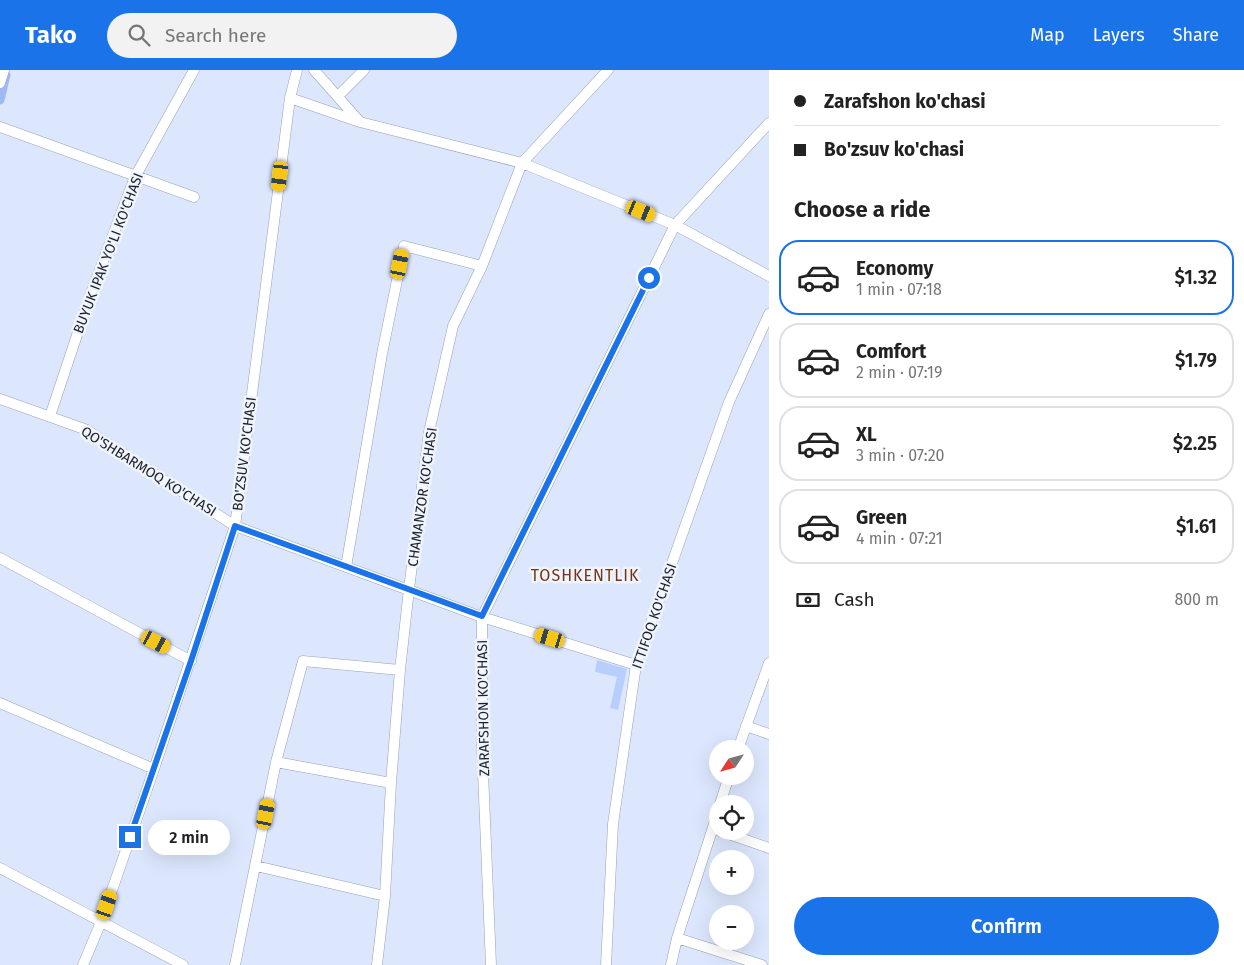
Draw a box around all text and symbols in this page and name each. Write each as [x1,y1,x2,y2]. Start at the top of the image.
search box [107,13,457,58]
text: Tako [25,21,77,49]
icon: search [125,21,153,49]
text: Search here [165,24,266,47]
text: Map [1030,24,1065,46]
text: Layers [1093,24,1145,46]
text: Share [1173,24,1219,46]
text: Zarafshon ko'chasi [824,90,986,113]
text: Bo'zsuv ko'chasi [824,138,964,161]
car [270,160,289,192]
street label: BUYUK IPAK YO'LI KO'CHASI [70,170,147,336]
text: Choose a ride [794,196,930,223]
car [624,198,657,224]
car [389,248,410,280]
icon: car [796,255,841,300]
text: Economy [856,257,933,280]
text: $1.32 [1174,266,1217,289]
route start [638,267,660,289]
text: 1 min · 07:18 [856,280,942,299]
icon: car [796,338,841,383]
text: Comfort [856,340,926,363]
text: $1.79 [1175,349,1217,372]
text: 2 min · 07:19 [856,363,942,382]
street label: BO'ZSUV KO'CHASI [229,396,260,512]
icon: car [796,421,841,466]
street label: QO'SHBARMOQ KO'CHASI [78,423,220,520]
text: XL [856,423,877,446]
street label: CHAMANZOR KO'CHASI [404,426,441,568]
text: $2.25 [1173,432,1217,455]
text: 3 min · 07:20 [856,446,945,465]
icon: car [796,504,841,549]
text: Green [856,506,907,529]
text: $1.61 [1176,515,1217,538]
text: 4 min · 07:21 [856,529,943,548]
street label: ITTIFOQ KO'CHASI [628,561,680,671]
district label: TOSHKENTLIK [531,566,639,585]
icon: cash [794,586,822,614]
text: Cash [834,588,875,611]
text: 800 m [1174,590,1219,609]
car [533,626,566,650]
car [139,628,172,656]
street label: ZARAFSHON KO'CHASI [474,640,493,776]
north arrow [709,740,754,785]
map controls [709,740,754,950]
button: locate [709,795,754,840]
car [255,798,276,830]
callout: 2 min [148,820,230,854]
route end [119,826,141,848]
text: 2 min [169,828,209,847]
button: + [709,850,754,895]
car [95,888,118,922]
button: Confirm [794,897,1219,955]
button: − [709,905,754,950]

